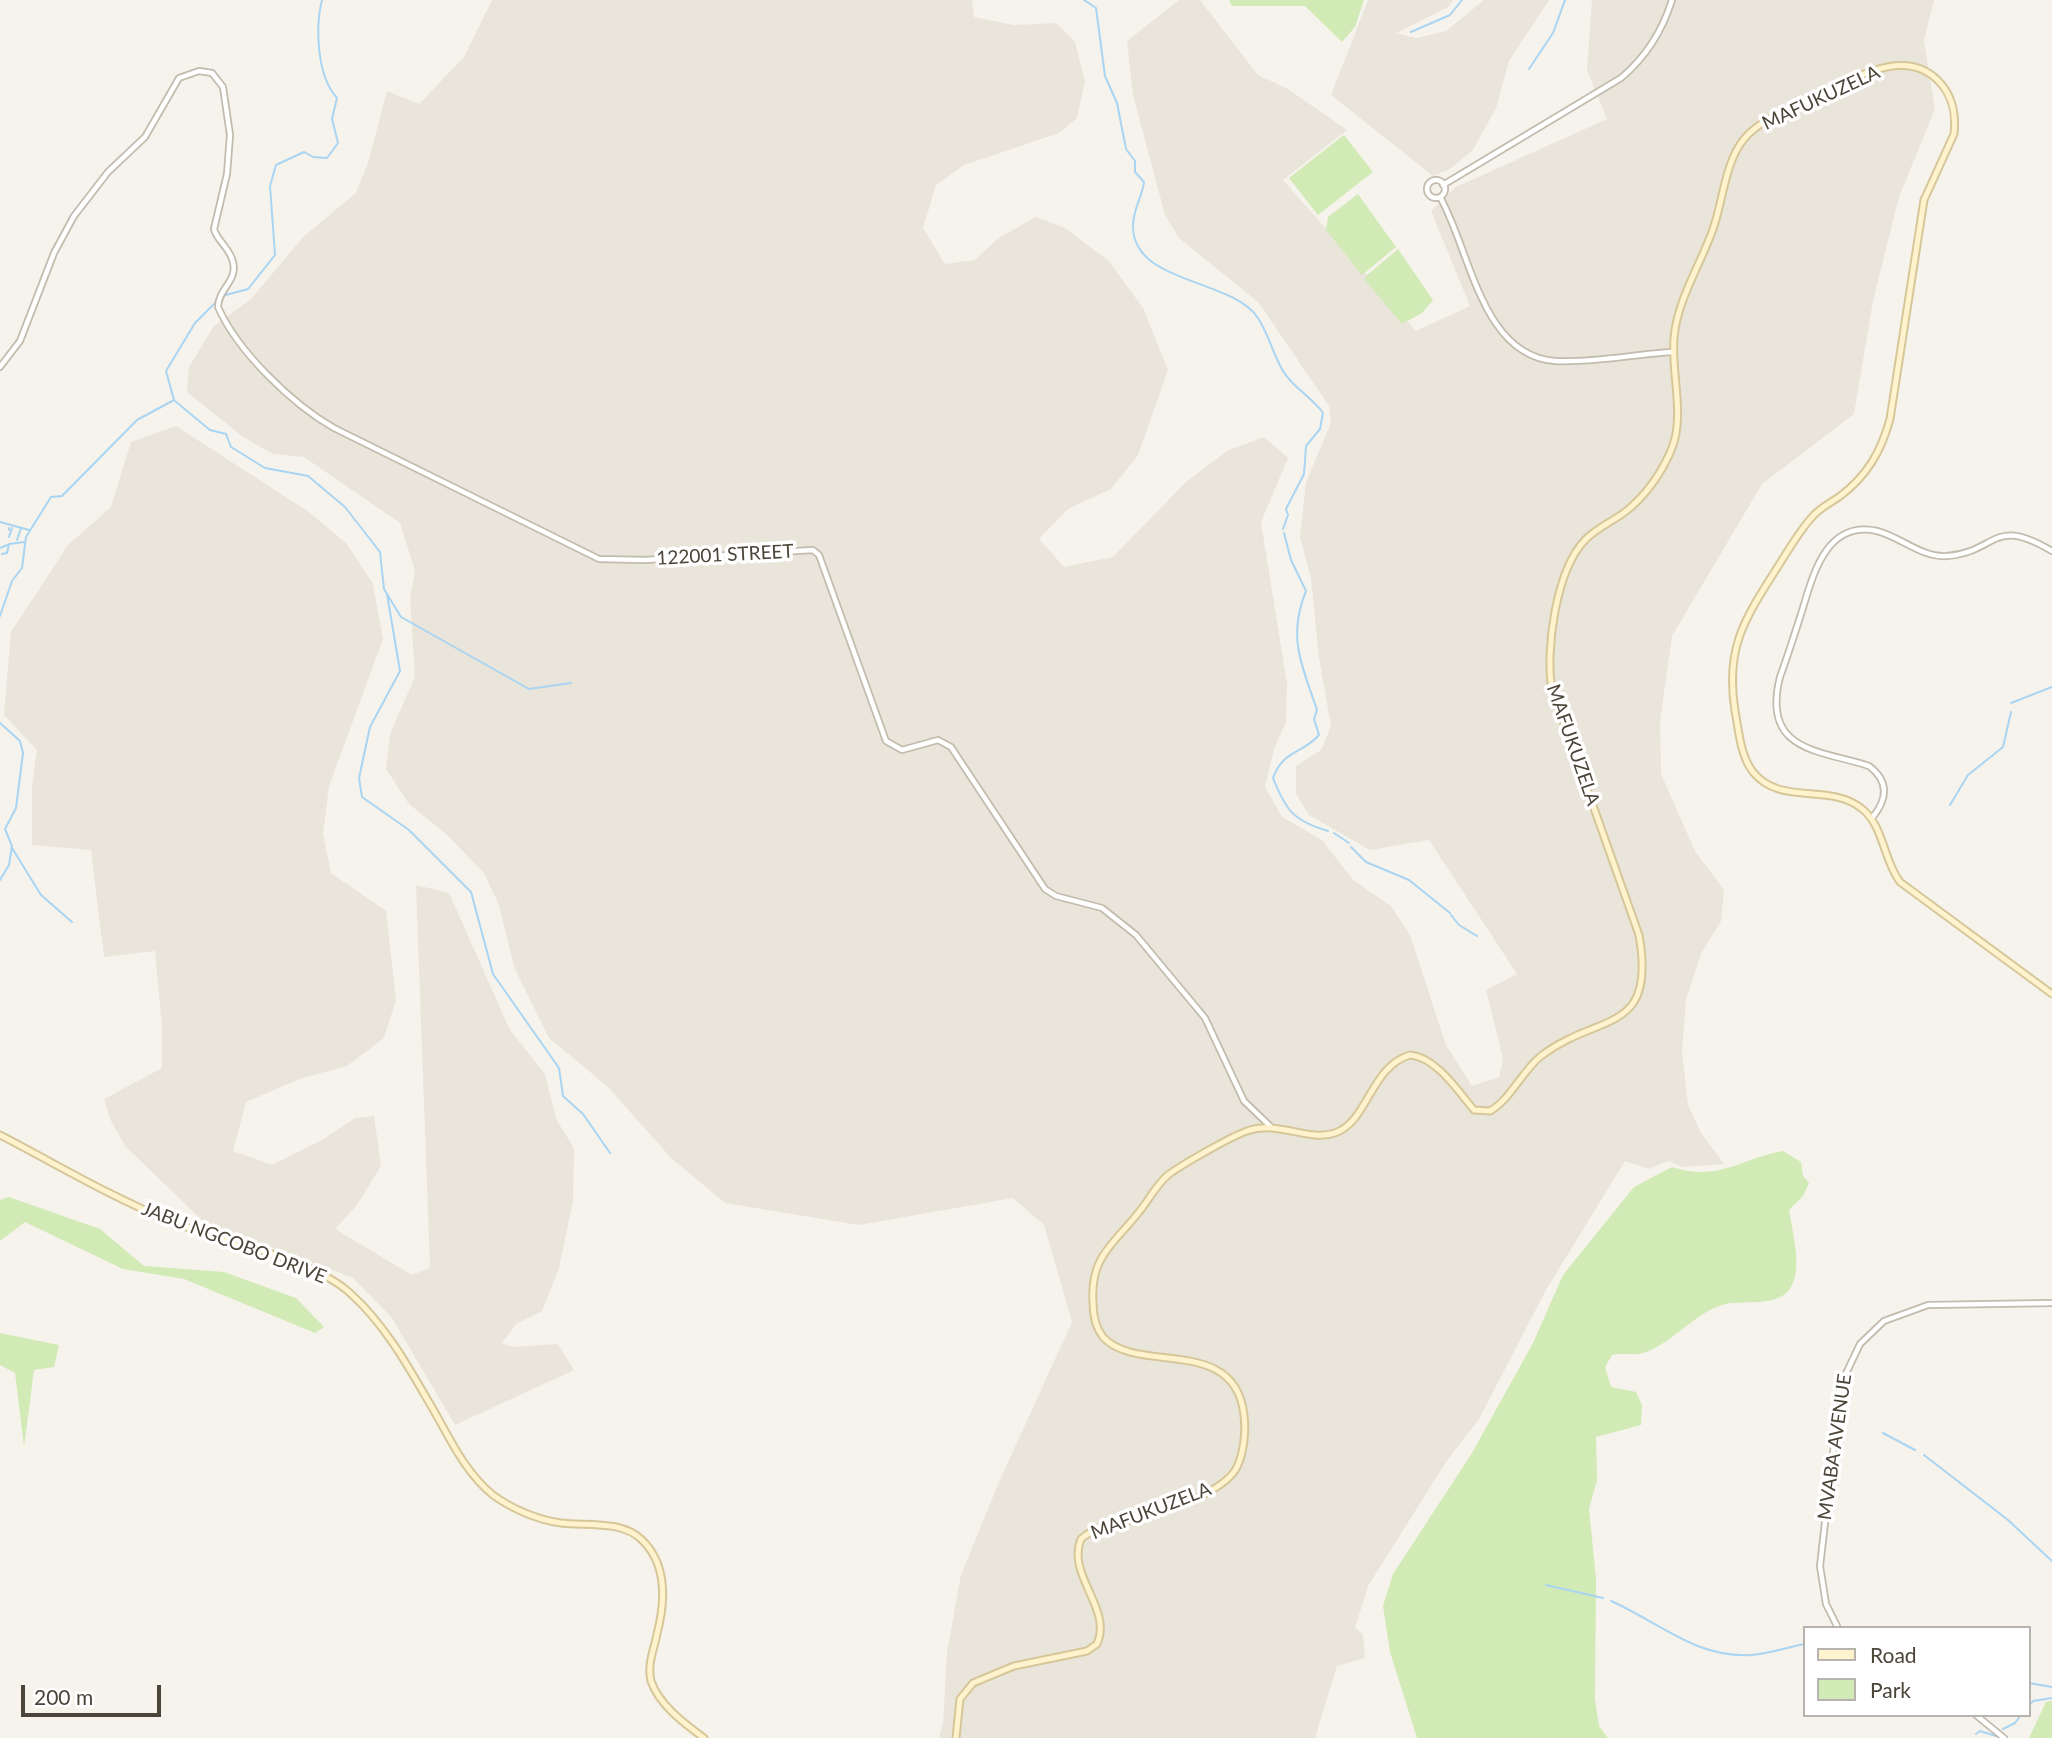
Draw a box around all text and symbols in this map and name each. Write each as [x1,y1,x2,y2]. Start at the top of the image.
street label: MAFUKUZELA [1759,61,1883,135]
street label: 122001 STREET [656,540,794,570]
street label: MAFUKUZELA [1542,681,1604,809]
street label: JABU NGCOBO DRIVE [139,1197,329,1289]
street label: MVABA AVENUE [1813,1372,1857,1522]
street label: MAFUKUZELA [1088,1478,1214,1544]
legend [1804,1626,2031,1717]
text: Road [1870,1642,1917,1667]
scale bar [24,1672,164,1716]
text: Park [1870,1677,1911,1702]
text: 200 m [34,1684,93,1709]

